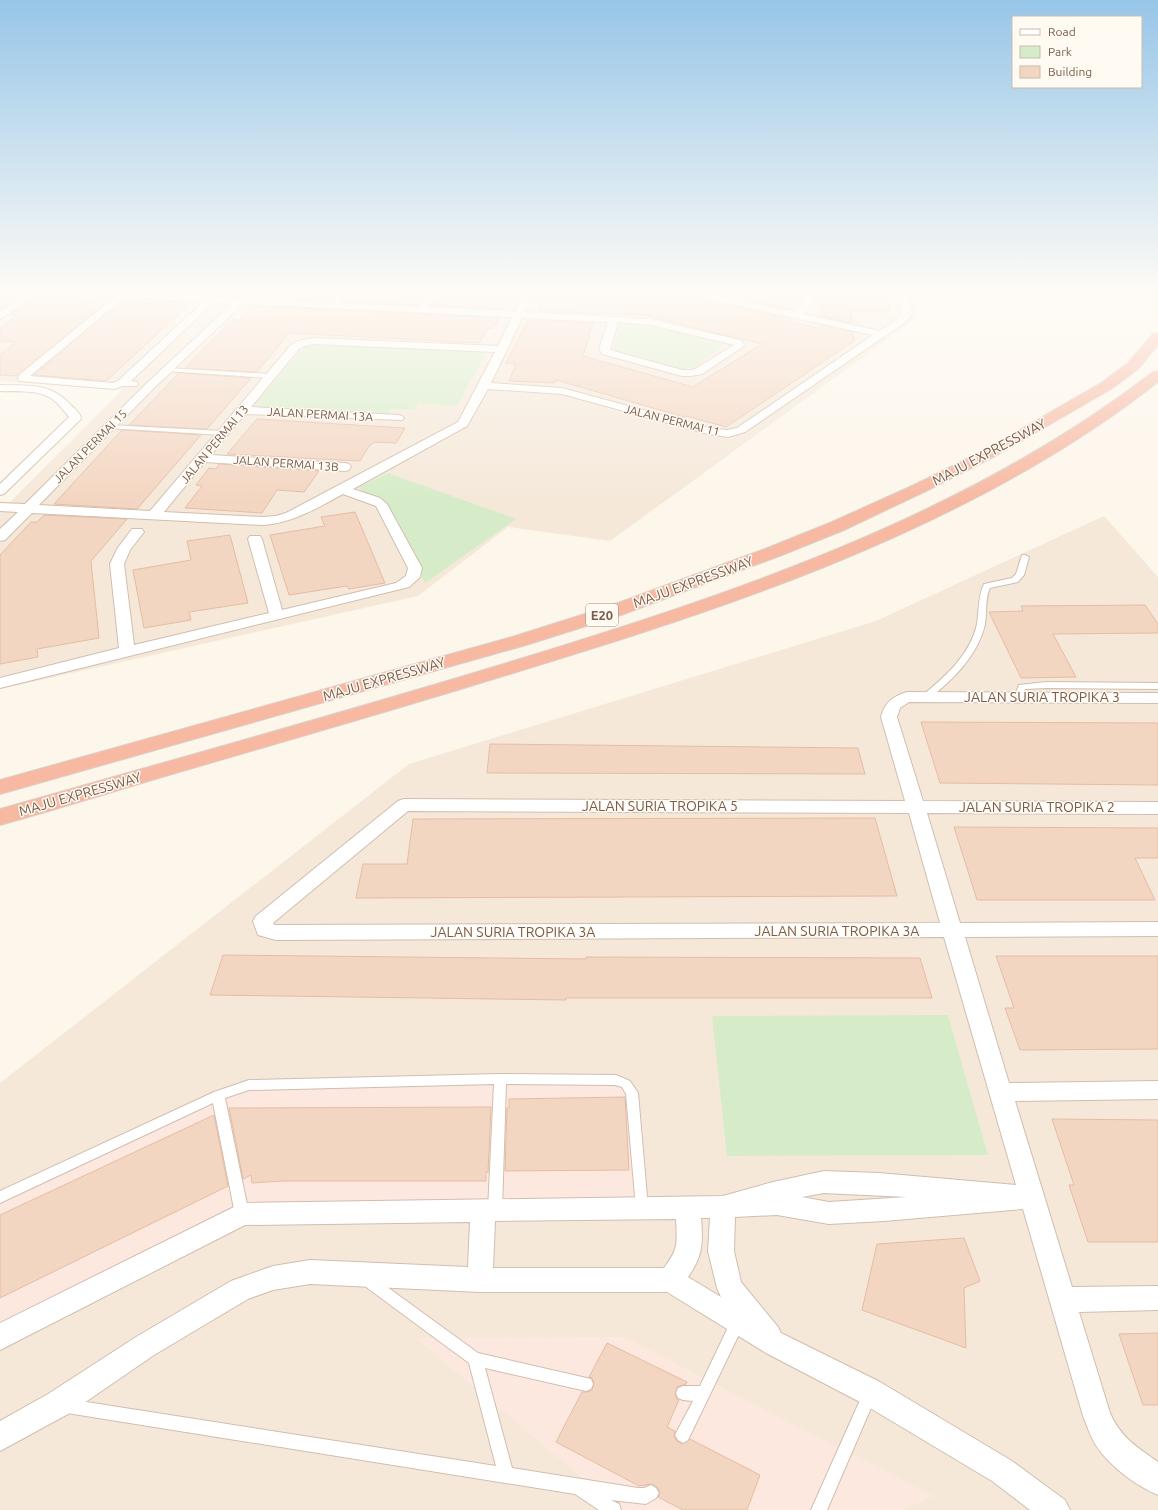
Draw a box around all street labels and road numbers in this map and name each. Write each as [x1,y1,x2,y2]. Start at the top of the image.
street label: JALAN PERMAI 13 [177,402,251,486]
street label: JALAN PERMAI 11 [623,402,721,438]
street label: JALAN PERMAI 13A [267,405,373,423]
street label: JALAN PERMAI 15 [51,407,129,485]
street label: MAJU EXPRESSWAY [929,415,1049,489]
street label: JALAN PERMAI 13B [233,453,339,473]
street label: MAJU EXPRESSWAY [631,553,755,611]
road number: E20 [586,604,618,626]
street label: MAJU EXPRESSWAY [321,654,447,704]
street label: JALAN SURIA TROPIKA 3 [964,689,1120,705]
street label: MAJU EXPRESSWAY [17,769,143,819]
street label: JALAN SURIA TROPIKA 5 [582,798,738,814]
street label: JALAN SURIA TROPIKA 2 [959,799,1115,815]
street label: JALAN SURIA TROPIKA 3A [755,923,919,939]
street label: JALAN SURIA TROPIKA 3A [431,924,595,940]

